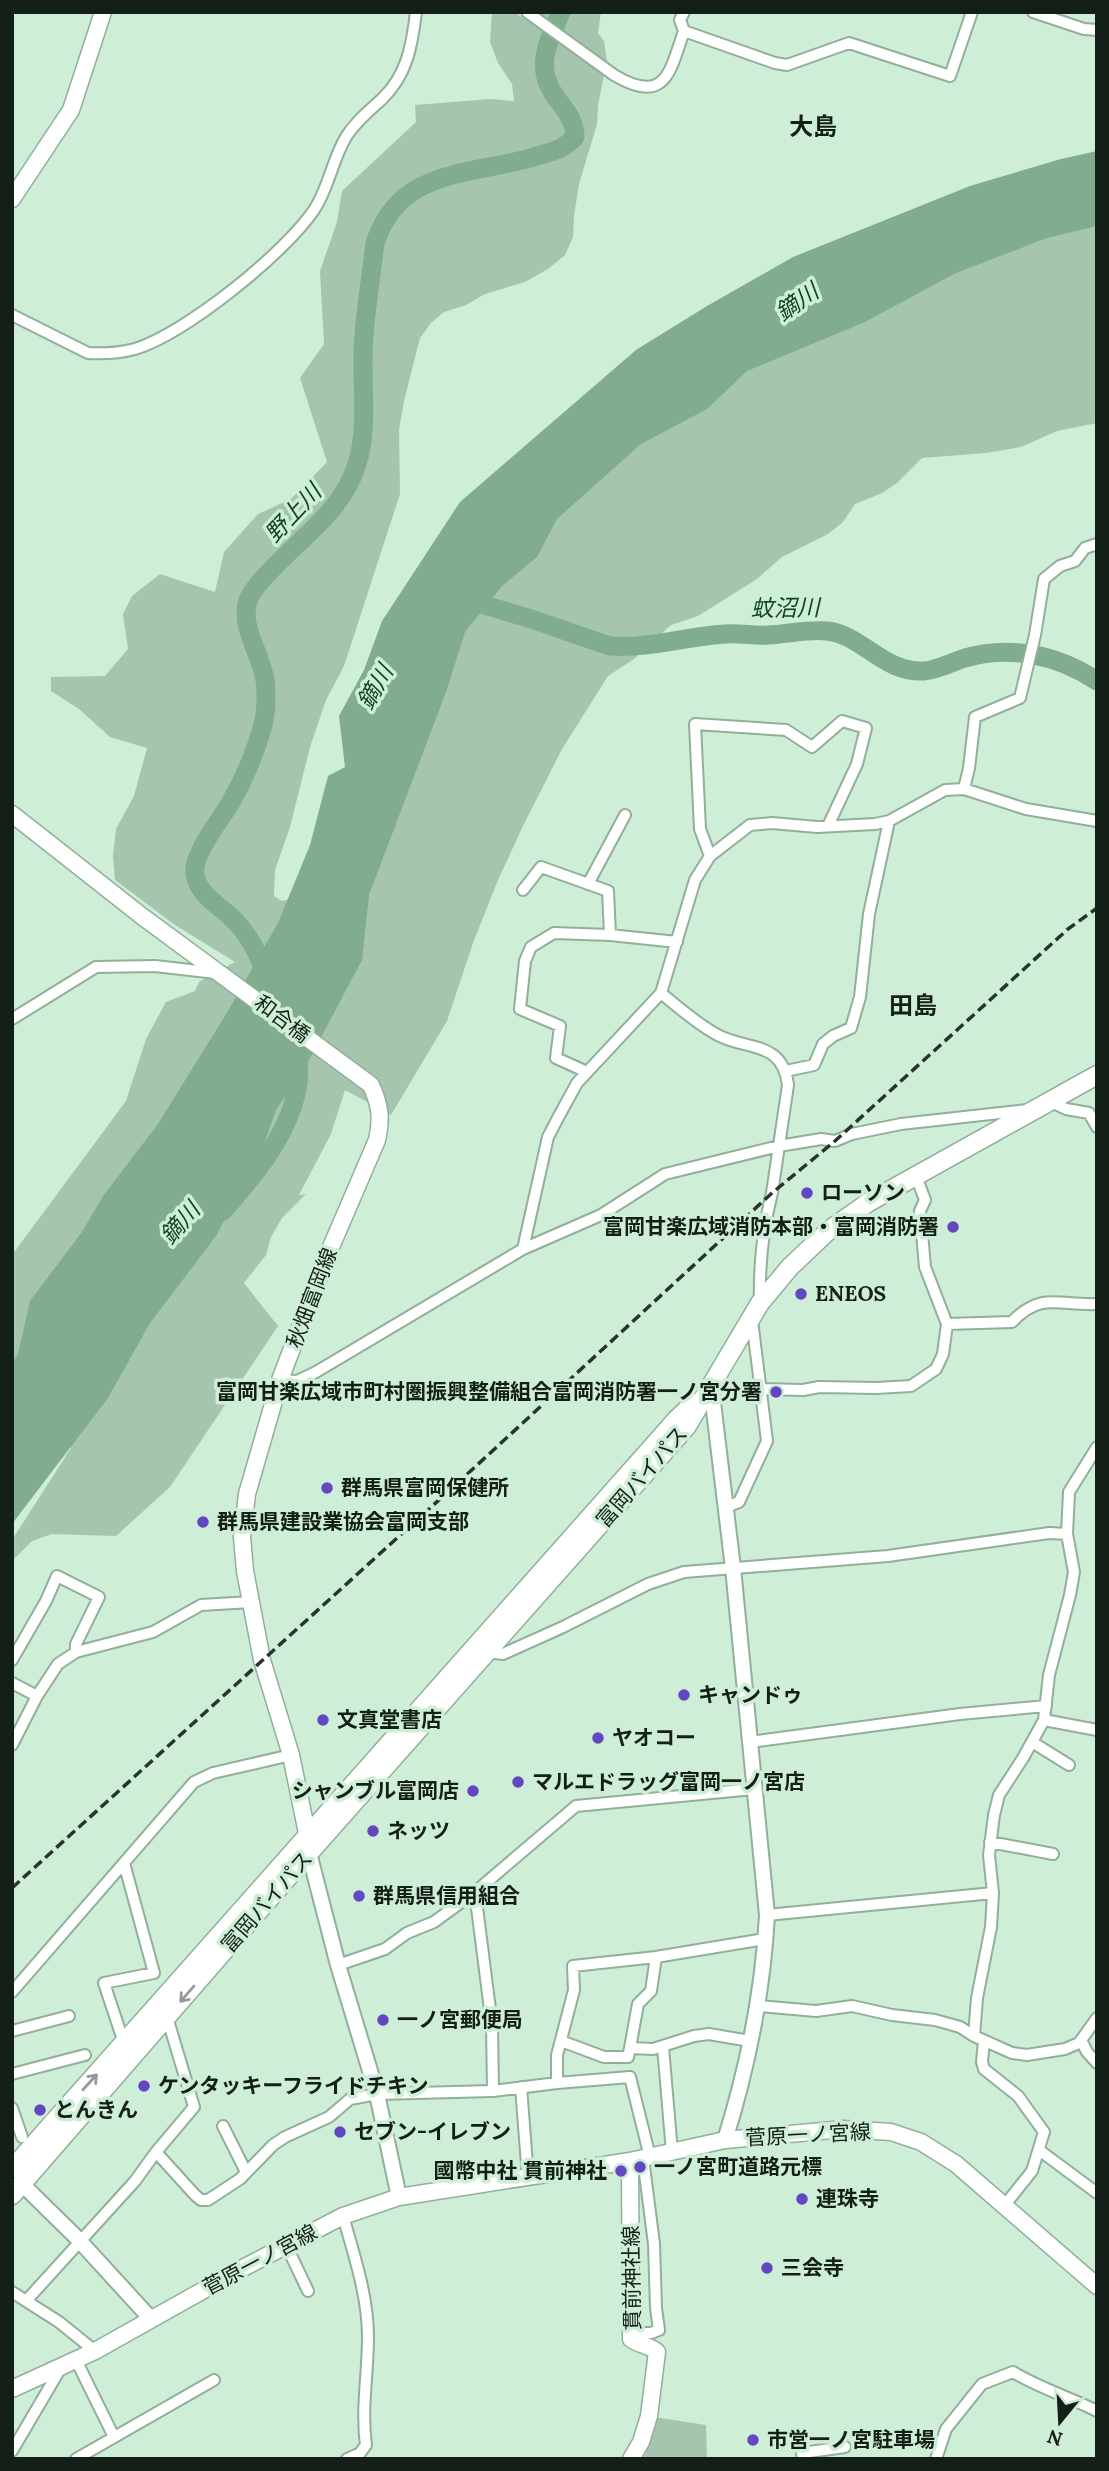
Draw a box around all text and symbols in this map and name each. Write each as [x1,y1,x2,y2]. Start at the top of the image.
district label: 大島 [789,111,837,142]
water label: 鏑川 [770,275,826,327]
water label: 野上川 [259,475,329,548]
water label: 蚊沼川 [750,592,823,623]
water label: 鏑川 [351,657,400,714]
street label: 和合橋 [249,989,316,1048]
district label: 田島 [889,990,937,1021]
place label: ローソン [821,1179,905,1206]
marker: ローソン [799,1185,815,1201]
water label: 鏑川 [154,1194,208,1250]
place label: 富岡甘楽広域消防本部・富岡消防署 [603,1213,939,1240]
marker: 富岡甘楽広域消防本部・富岡消防署 [945,1219,961,1235]
street label: 秋畑富岡線 [280,1244,343,1352]
place label: ENEOS [815,1280,886,1307]
marker: ENEOS [793,1286,809,1302]
place label: 富岡甘楽広域市町村圏振興整備組合富岡消防署一ノ宮分署 [216,1378,762,1405]
marker: 富岡甘楽広域市町村圏振興整備組合富岡消防署一ノ宮分署 [768,1384,784,1400]
street label: 富岡バイパス [590,1420,693,1533]
place label: 群馬県富岡保健所 [341,1474,509,1501]
marker: 群馬県富岡保健所 [319,1480,335,1496]
place label: 群馬県建設業協会富岡支部 [217,1508,469,1535]
marker: 群馬県建設業協会富岡支部 [195,1514,211,1530]
place label: キャンドゥ [698,1681,803,1708]
marker: キャンドゥ [676,1687,692,1703]
place label: 文真堂書店 [337,1706,442,1733]
marker: 文真堂書店 [315,1712,331,1728]
place label: ヤオコー [612,1724,696,1751]
marker: ヤオコー [590,1730,606,1746]
place label: マルエドラッグ富岡一ノ宮店 [532,1768,805,1795]
marker: マルエドラッグ富岡一ノ宮店 [510,1774,526,1790]
place label: シャンブル富岡店 [292,1777,459,1804]
marker: シャンブル富岡店 [465,1783,481,1799]
place label: ネッツ [387,1817,450,1844]
marker: ネッツ [365,1823,381,1839]
street label: 富岡バイパス [215,1845,318,1958]
place label: 群馬県信用組合 [373,1882,520,1909]
marker: 群馬県信用組合 [351,1888,367,1904]
one-way arrow [179,1984,195,2002]
place label: 一ノ宮郵便局 [397,2006,523,2033]
marker: 一ノ宮郵便局 [375,2012,391,2028]
place label: ケンタッキーフライドチキン [158,2072,428,2099]
one-way arrow [82,2073,98,2091]
marker: ケンタッキーフライドチキン [136,2078,152,2094]
place label: とんきん [54,2096,138,2123]
marker: とんきん [32,2102,48,2118]
place label: セブン-イレブン [354,2118,511,2145]
street label: 菅原一ノ宮線 [744,2118,872,2151]
marker: セブン-イレブン [332,2124,348,2140]
place label: 一ノ宮町道路元標 [654,2153,822,2180]
place label: 國幣中社 貫前神社 [433,2157,607,2184]
marker: 一ノ宮町道路元標 [632,2159,648,2175]
marker: 國幣中社 貫前神社 [613,2163,629,2179]
place label: 連珠寺 [816,2185,879,2212]
marker: 連珠寺 [794,2191,810,2207]
street label: 菅原一ノ宮線 [198,2218,322,2301]
street label: 貫前神社線 [617,2225,646,2331]
place label: 三会寺 [781,2254,844,2281]
marker: 三会寺 [759,2260,775,2276]
north arrow [1025,2387,1095,2457]
text: N [1044,2424,1065,2452]
place label: 市営一ノ宮駐車場 [767,2426,935,2453]
marker: 市営一ノ宮駐車場 [745,2432,761,2448]

